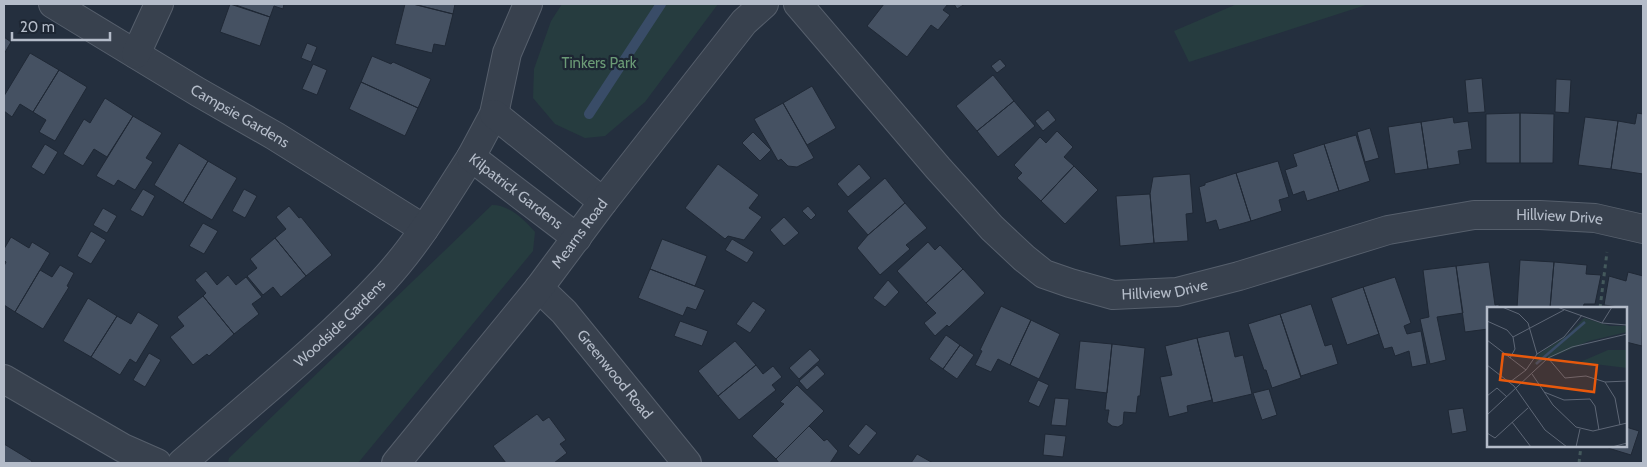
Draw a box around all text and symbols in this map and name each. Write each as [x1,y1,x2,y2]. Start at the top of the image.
scale bar [12,10,110,42]
text: 20 m [20,18,55,36]
park label: Tinkers Park [562,54,637,72]
street label: Campsie Gardens [187,81,293,152]
street label: Kilpatrick Gardens [465,150,566,233]
street label: Mearns Road [548,195,611,272]
street label: Hillview Drive [1516,206,1605,229]
street label: Woodside Gardens [290,275,389,371]
street label: Hillview Drive [1121,275,1210,304]
inset map [1487,307,1627,447]
street label: Greenwood Road [573,326,656,423]

